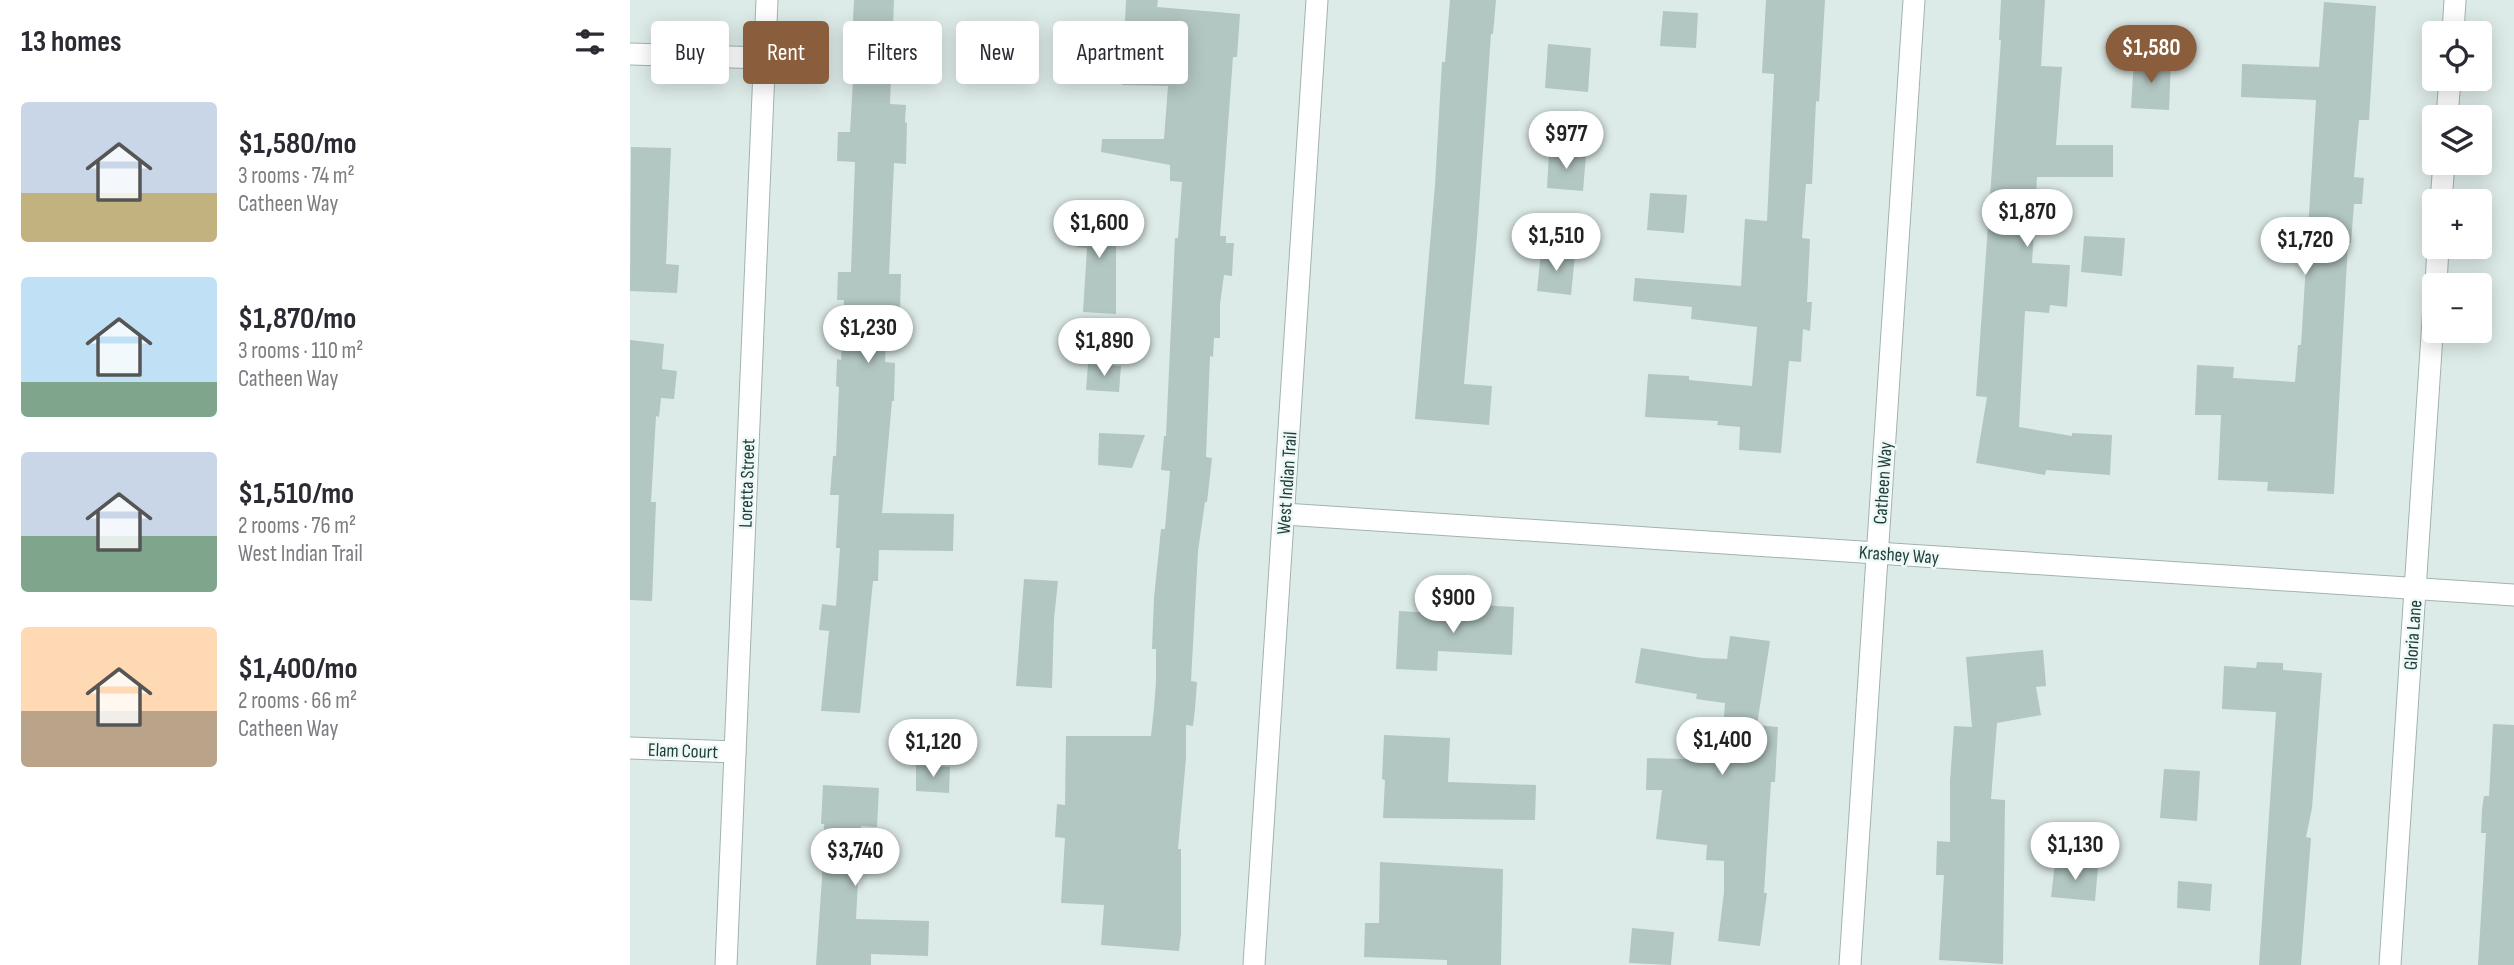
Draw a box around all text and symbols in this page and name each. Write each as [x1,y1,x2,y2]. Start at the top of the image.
chip: Buy [651,21,729,84]
chip: Rent [743,21,829,84]
chip: Filters [843,21,942,84]
chip: New [956,21,1039,84]
chip: Apartment [1053,21,1188,84]
map controls [2422,21,2492,343]
button: locate [2422,21,2492,91]
icon: filters [571,23,609,61]
text: 13 homes [21,24,122,60]
pin: $1,580 [2094,25,2208,85]
text: $1,580 [2122,34,2180,62]
button: layers [2422,105,2492,175]
pin: $977 [1525,111,1607,171]
text: $977 [1545,120,1587,148]
text: $1,580/mo [238,126,357,162]
icon: home [77,130,161,214]
text: 3 rooms · 74 m² [238,162,355,190]
button: + [2422,189,2492,259]
text: Catheen Way [238,190,338,218]
pin: $1,870 [1970,190,2084,249]
text: $1,870 [1998,198,2056,226]
pin: $1,600 [1042,201,1156,260]
text: $1,600 [1069,209,1129,237]
pin: $1,510 [1499,214,1613,273]
pin: $1,720 [2248,218,2362,277]
text: $1,510 [1528,222,1584,250]
text: $1,720 [2277,226,2333,254]
button: − [2422,273,2492,343]
text: $1,870/mo [238,301,356,337]
icon: home [77,305,161,389]
pin: $1,230 [811,306,925,365]
text: $1,230 [839,314,897,342]
pin: $1,890 [1047,318,1161,378]
text: $1,890 [1074,327,1134,355]
text: 3 rooms · 110 m² [238,337,363,365]
text: Catheen Way [238,365,338,393]
street label: West Indian Trail [1272,431,1303,535]
street label: Loretta Street [734,438,761,528]
street label: Catheen Way [1869,440,1898,525]
text: $1,510/mo [238,476,354,512]
icon: home [77,480,161,564]
text: 2 rooms · 76 m² [238,512,356,540]
text: West Indian Trail [238,540,363,568]
street label: Krashey Way [1858,541,1940,570]
pin: $900 [1412,576,1494,635]
text: $900 [1431,584,1475,612]
street label: Gloria Lane [2400,599,2427,671]
text: $1,400/mo [238,651,357,687]
icon: home [77,655,161,739]
text: 2 rooms · 66 m² [238,687,357,715]
text: Catheen Way [238,715,338,743]
pin: $1,400 [1665,718,1779,777]
pin: $1,120 [876,720,990,779]
text: $1,400 [1692,726,1752,754]
text: $1,120 [904,728,962,756]
street label: Elam Court [647,739,719,764]
pin: $1,130 [2018,822,2132,882]
pin: $3,740 [798,828,912,888]
text: $1,130 [2047,831,2104,859]
text: $3,740 [827,837,883,865]

